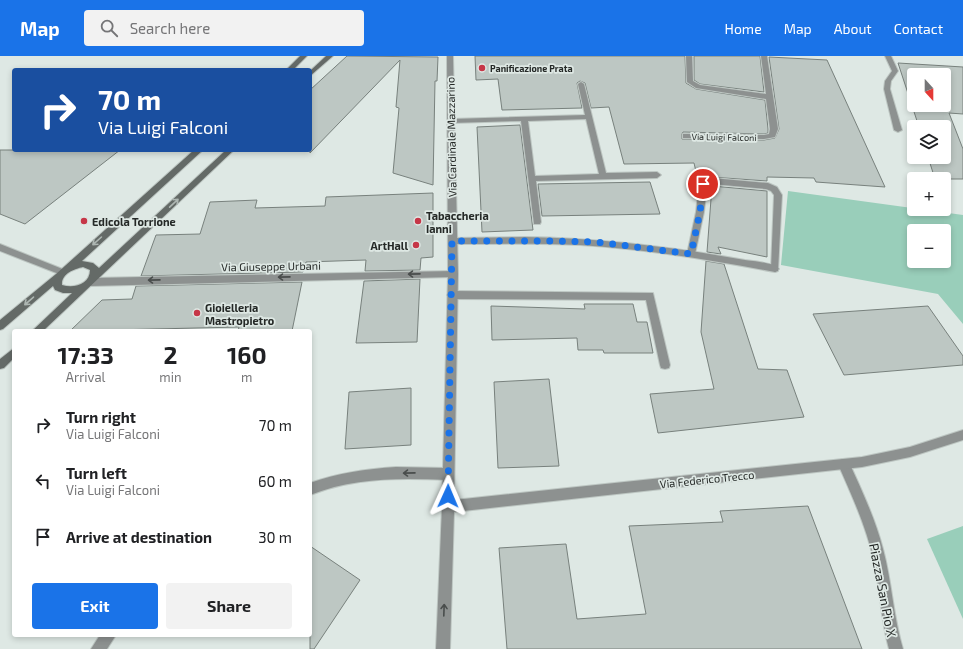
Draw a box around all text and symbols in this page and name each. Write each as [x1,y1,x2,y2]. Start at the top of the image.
search box [84,10,364,46]
text: Map [20,17,60,40]
icon: search [98,17,120,39]
text: Search here [130,19,210,37]
text: Home [725,20,762,37]
text: Map [784,20,812,37]
text: About [834,20,872,37]
text: Contact [894,20,943,37]
marker: Panificazione Prata [477,63,487,73]
place label: Panificazione Prata [490,63,573,74]
north arrow [907,68,951,112]
map controls [907,68,951,268]
street label: Via Cardinale Mazzarino [443,77,459,197]
text: 70 m [98,82,161,116]
icon: right [32,84,84,136]
text: Via Luigi Falconi [98,116,228,138]
button: layers [907,120,951,164]
street label: Via Luigi Falconi [691,131,757,143]
pin [686,167,720,201]
button: + [907,172,951,216]
icon: arrive [692,173,714,195]
one-way arrow [169,199,179,208]
place label: Tabaccheria Ianni [426,209,489,235]
place label: Edicola Torrione [92,215,176,228]
marker: Edicola Torrione [79,216,89,226]
marker: Tabaccheria Ianni [413,216,423,226]
button: − [907,224,951,268]
one-way arrow [92,237,102,246]
place label: ArtHall [371,239,408,252]
marker: ArtHall [411,240,421,250]
street label: Via Giuseppe Urbani [221,259,321,273]
one-way arrow [408,271,421,278]
one-way arrow [278,273,291,281]
one-way arrow [148,276,161,284]
one-way arrow [24,296,34,306]
place label: Gioielleria Mastropietro [205,301,275,327]
marker: Gioielleria Mastropietro [192,308,202,318]
text: 17:33 [57,340,114,369]
text: 2 [163,340,177,369]
text: 160 [227,340,267,369]
text: Arrival [66,369,105,385]
text: min [159,369,181,385]
text: m [241,369,252,385]
text: Turn right [66,408,136,426]
icon: right [32,414,54,436]
text: 70 m [259,416,292,434]
text: Via Luigi Falconi [66,426,160,442]
text: Turn left [66,464,127,482]
street label: Via Federico Trecco [659,468,755,490]
one-way arrow [403,469,416,477]
icon: left [32,470,54,492]
text: 60 m [258,472,292,490]
position arrow [427,475,469,517]
text: Via Luigi Falconi [66,482,160,498]
icon: arrive [32,526,54,548]
text: Arrive at destination [66,528,212,546]
text: 30 m [258,528,292,546]
street label: Piazza San Pio X [866,542,900,638]
button: Exit [32,583,158,629]
button: Share [166,583,292,629]
one-way arrow [440,604,448,617]

